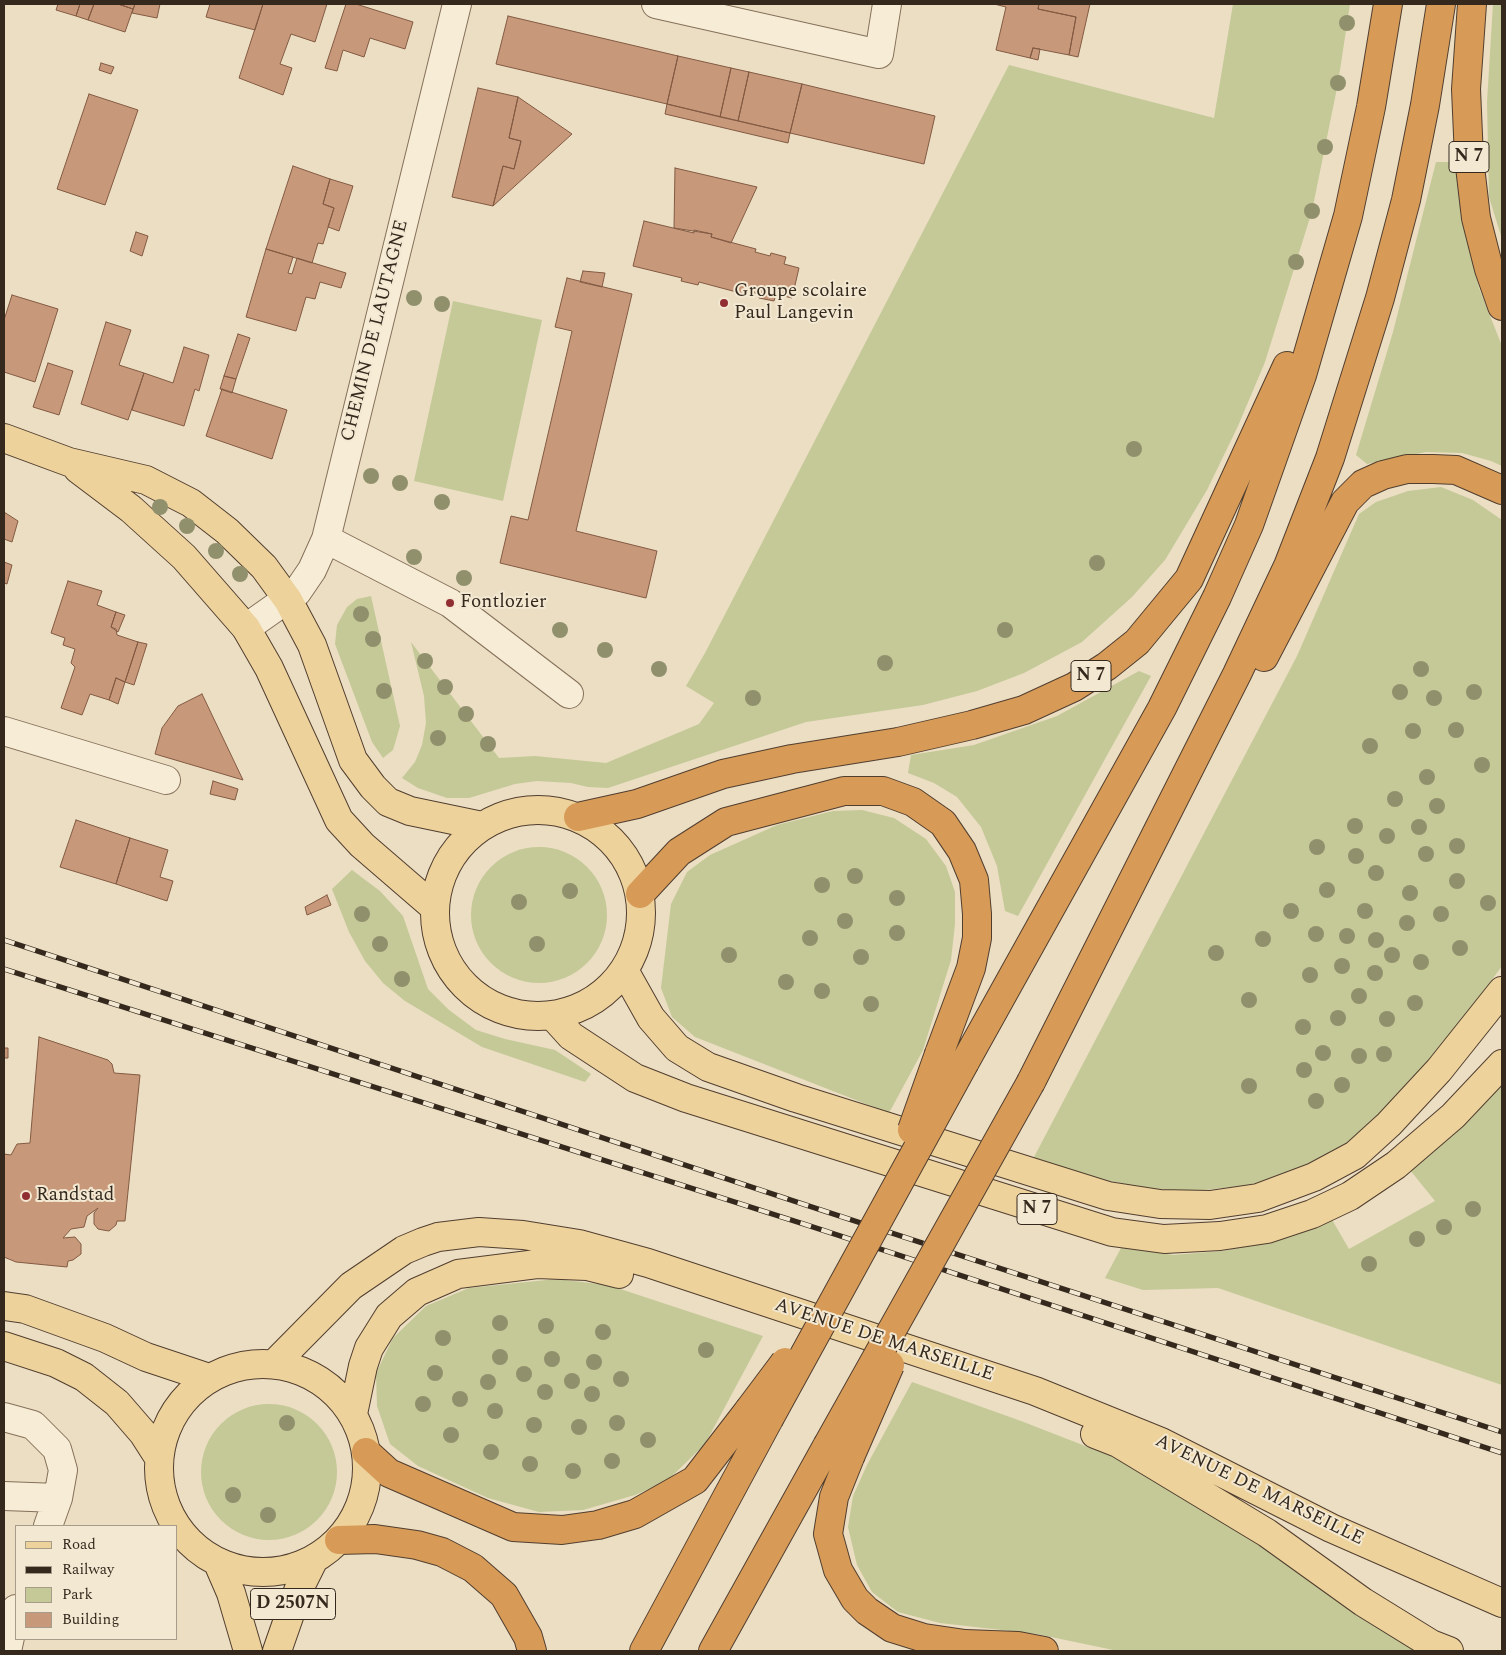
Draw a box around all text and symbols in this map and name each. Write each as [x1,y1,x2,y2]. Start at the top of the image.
road number: N 7 [1449,142,1489,172]
street label: CHEMIN DE LAUTAGNE [337,218,415,444]
place label: Groupe scolaire Paul Langevin [734,281,867,325]
marker: Groupe scolaire Paul Langevin [718,297,730,309]
place label: Fontlozier [460,592,547,614]
marker: Fontlozier [444,597,456,609]
road number: N 7 [1071,660,1111,691]
place label: Randstad [36,1185,114,1207]
marker: Randstad [20,1190,32,1202]
road number: N 7 [1017,1194,1057,1224]
street label: AVENUE DE MARSEILLE [771,1295,997,1387]
street label: AVENUE DE MARSEILLE [1151,1430,1367,1552]
legend [15,1525,178,1640]
text: Road [62,1533,96,1556]
text: Railway [62,1558,114,1581]
text: Park [62,1583,93,1606]
road number: D 2507N [250,1588,336,1620]
text: Building [62,1608,119,1631]

